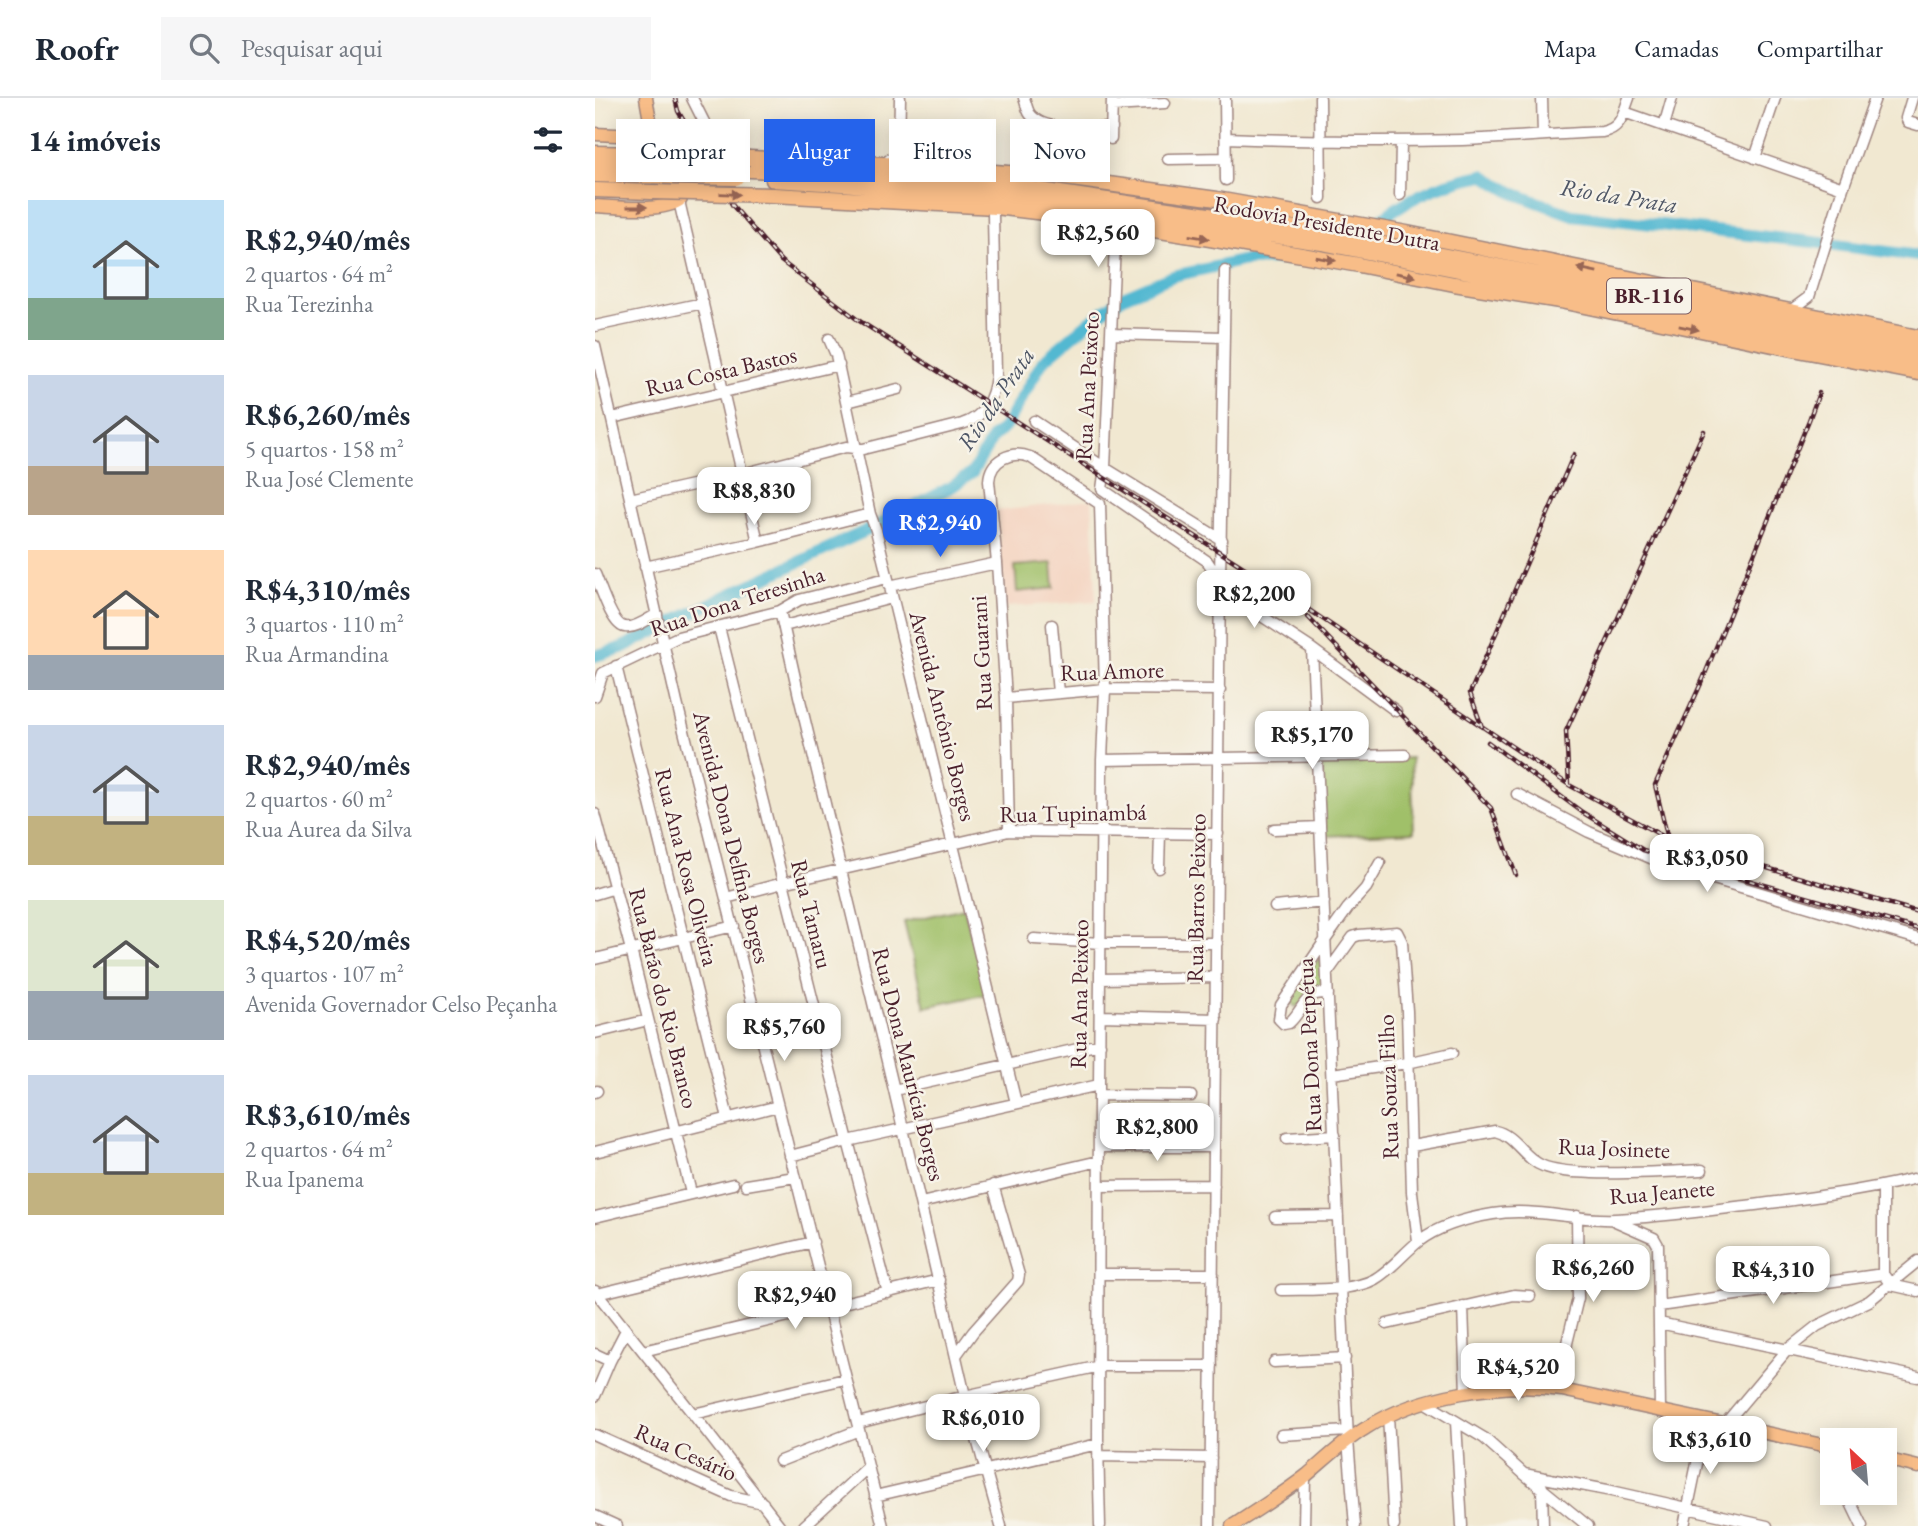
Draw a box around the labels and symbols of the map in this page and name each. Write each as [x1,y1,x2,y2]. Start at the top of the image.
water label: Rio da Prata [1558,171,1680,220]
one-way arrow [720,188,742,199]
street label: Rodovia Presidente Dutra [1211,188,1443,258]
one-way arrow [627,201,649,213]
pin: R$2,560 [1033,209,1163,269]
one-way arrow [1188,232,1210,243]
one-way arrow [1315,254,1337,265]
one-way arrow [1576,264,1598,275]
one-way arrow [1395,269,1417,280]
road number: BR-116 [1607,278,1691,314]
street label: Rua Ana Peixoto [1068,311,1106,461]
one-way arrow [1678,323,1700,334]
street label: Rua Costa Bastos [642,339,800,403]
water label: Rio da Prata [950,341,1041,456]
pin: R$8,830 [689,468,819,527]
pin: R$2,940 [875,500,1005,559]
street label: Rua Dona Teresinha [646,558,829,643]
pin: R$2,200 [1189,570,1319,630]
street label: Rua Guarani [963,594,999,711]
street label: Avenida Antônio Borges [902,607,984,824]
street label: Rua Amore [1059,654,1165,688]
street label: Avenida Dona Delfina Borges [686,707,778,966]
pin: R$5,170 [1247,712,1377,771]
street label: Rua Ana Rosa Oliveira [648,765,726,970]
street label: Rua Tupinambá [999,797,1148,829]
street label: Rua Barros Peixoto [1180,813,1212,983]
pin: R$3,050 [1642,834,1772,894]
street label: Rua Tamaru [784,856,840,972]
street label: Rua Barão do Rio Branco [622,885,706,1111]
street label: Rua Ana Peixoto [1063,919,1095,1069]
street label: Rua Dona Maurícia Borges [865,944,953,1184]
street label: Rua Dona Perpétua [1289,956,1329,1133]
pin: R$5,760 [719,1004,849,1063]
street label: Rua Souza Filho [1370,1014,1406,1160]
pin: R$2,800 [1092,1104,1222,1163]
street label: Rua Josinete [1558,1131,1670,1165]
street label: Rua Jeanete [1608,1172,1716,1212]
pin: R$6,260 [1528,1244,1658,1304]
pin: R$4,310 [1708,1246,1838,1306]
pin: R$2,940 [730,1272,860,1331]
pin: R$4,520 [1453,1344,1583,1403]
pin: R$6,010 [918,1394,1048,1454]
street label: Rua Cesário [630,1416,742,1488]
pin: R$3,610 [1645,1416,1775,1476]
north arrow [1820,1428,1897,1505]

